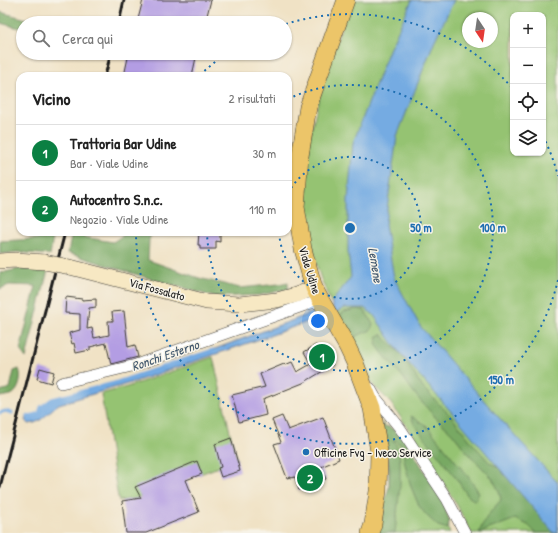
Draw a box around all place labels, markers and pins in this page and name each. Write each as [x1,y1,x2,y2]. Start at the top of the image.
centre of rings [343,221,357,235]
pin: 1 [309,342,335,372]
place label: Officine Fvg - Iveco Service [314,444,432,461]
marker: Officine Fvg - Iveco Service [301,447,311,457]
pin: 2 [297,463,323,493]

